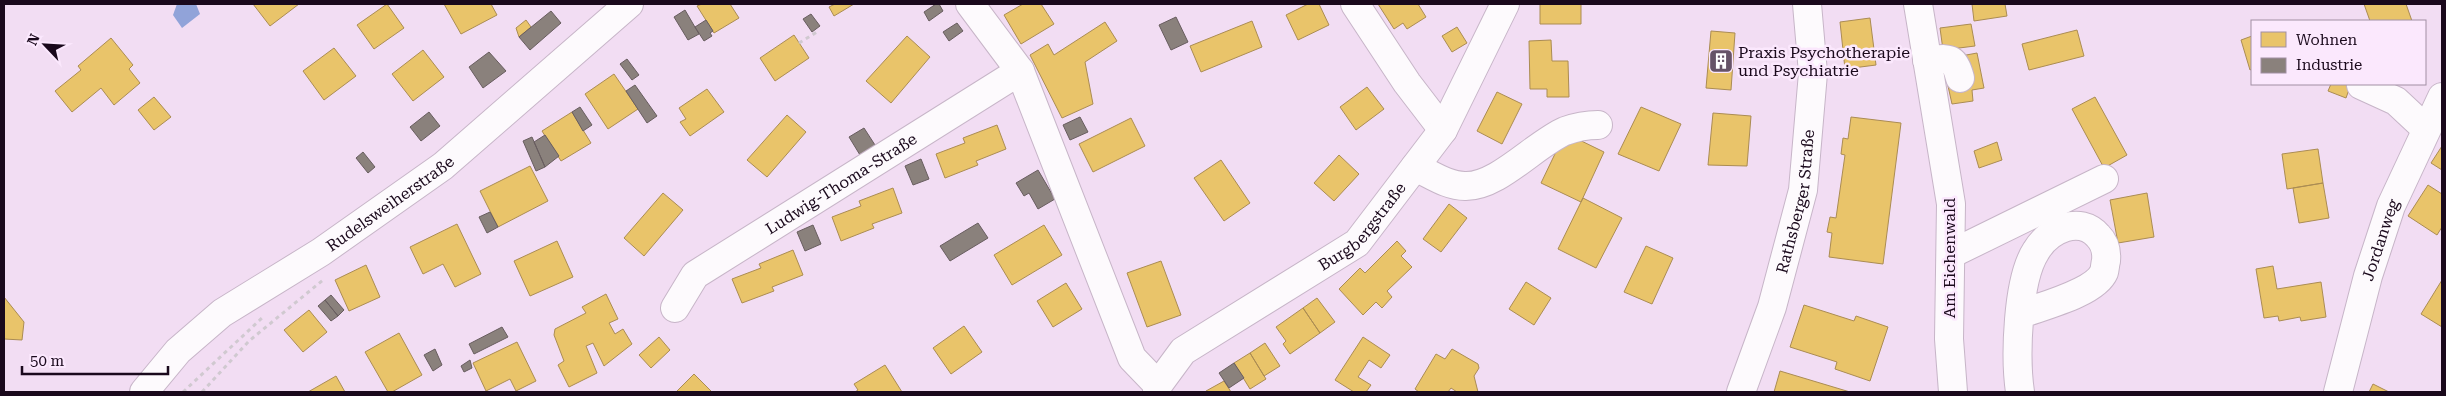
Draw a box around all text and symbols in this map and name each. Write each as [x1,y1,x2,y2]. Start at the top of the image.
north arrow [20,20,70,70]
legend [2251,20,2426,85]
text: N [24,31,43,48]
text: Wohnen [2296,31,2357,49]
place label: Praxis Psychotherapie und Psychiatrie [1738,43,1910,80]
building icon: Praxis Psychotherapie und Psychiatrie [1708,48,1734,74]
text: Industrie [2296,56,2362,74]
street label: Rathsberger Straße [1772,128,1818,276]
street label: Ludwig-Thoma-Straße [762,129,921,238]
street label: Rudelsweiherstraße [323,152,458,255]
street label: Burgbergstraße [1315,179,1410,275]
street label: Jordanweg [2358,195,2403,283]
street label: Am Eichenwald [1940,198,1959,318]
scale bar [22,344,169,376]
text: 50 m [30,352,65,370]

